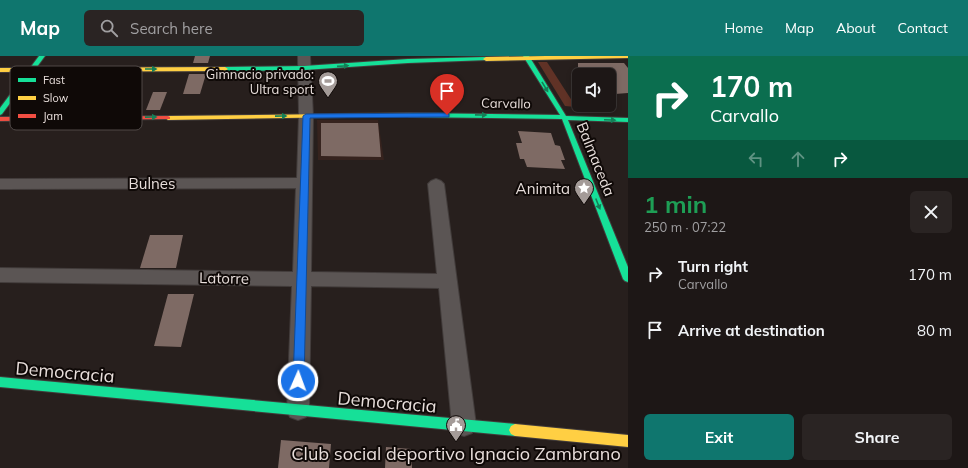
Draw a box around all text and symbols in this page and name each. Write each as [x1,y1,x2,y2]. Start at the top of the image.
search box [84,10,364,46]
text: Map [20,16,60,40]
icon: search [98,17,120,39]
text: Search here [130,19,213,38]
text: Home [724,19,763,37]
text: Map [785,19,814,37]
text: About [836,19,876,37]
text: Contact [898,19,948,37]
one-way arrow [337,62,349,69]
legend [10,66,142,130]
one-way arrow [145,66,158,72]
place label: Gimnacio privado: Ultra sport [206,66,314,97]
map controls [572,68,616,112]
button: sound [572,68,616,112]
text: 170 m [710,69,793,104]
sports icon: Gimnacio privado: Ultra sport [317,70,339,98]
icon: right [644,72,696,124]
text: Fast [43,73,65,87]
pin [430,74,464,115]
icon: arrive [436,80,458,102]
one-way arrow [542,81,549,93]
text: Slow [43,91,69,105]
street label: Carvallo [481,95,531,111]
text: Carvallo [710,104,779,127]
text: Jam [43,109,63,123]
one-way arrow [475,112,488,118]
one-way arrow [275,113,288,119]
one-way arrow [145,114,158,120]
one-way arrow [604,116,616,123]
street label: Balmaceda [573,119,619,199]
icon: left [745,148,767,170]
icon: ahead [787,148,809,170]
icon: right [829,148,851,170]
street label: Bulnes [129,174,175,193]
place icon: Animita [573,177,595,205]
place label: Animita [516,179,570,198]
text: 1 min [644,189,707,219]
button: close [910,191,952,233]
one-way arrow [596,199,602,211]
text: 250 m · 07:22 [644,219,726,235]
text: Turn right [678,257,748,276]
icon: right [644,263,666,285]
text: 170 m [908,265,952,284]
street label: Latorre [199,268,249,288]
text: Carvallo [678,276,728,292]
icon: arrive [644,319,666,341]
text: Arrive at destination [678,321,825,340]
text: 80 m [917,321,952,340]
street label: Democracia [14,356,116,388]
position arrow [277,360,319,402]
street label: Democracia [336,386,438,418]
public building icon: Club social deportivo Ignacio Zambrano [445,414,467,442]
button: Exit [644,414,794,460]
button: Share [802,414,952,460]
place label: Club social deportivo Ignacio Zambrano [291,442,621,465]

